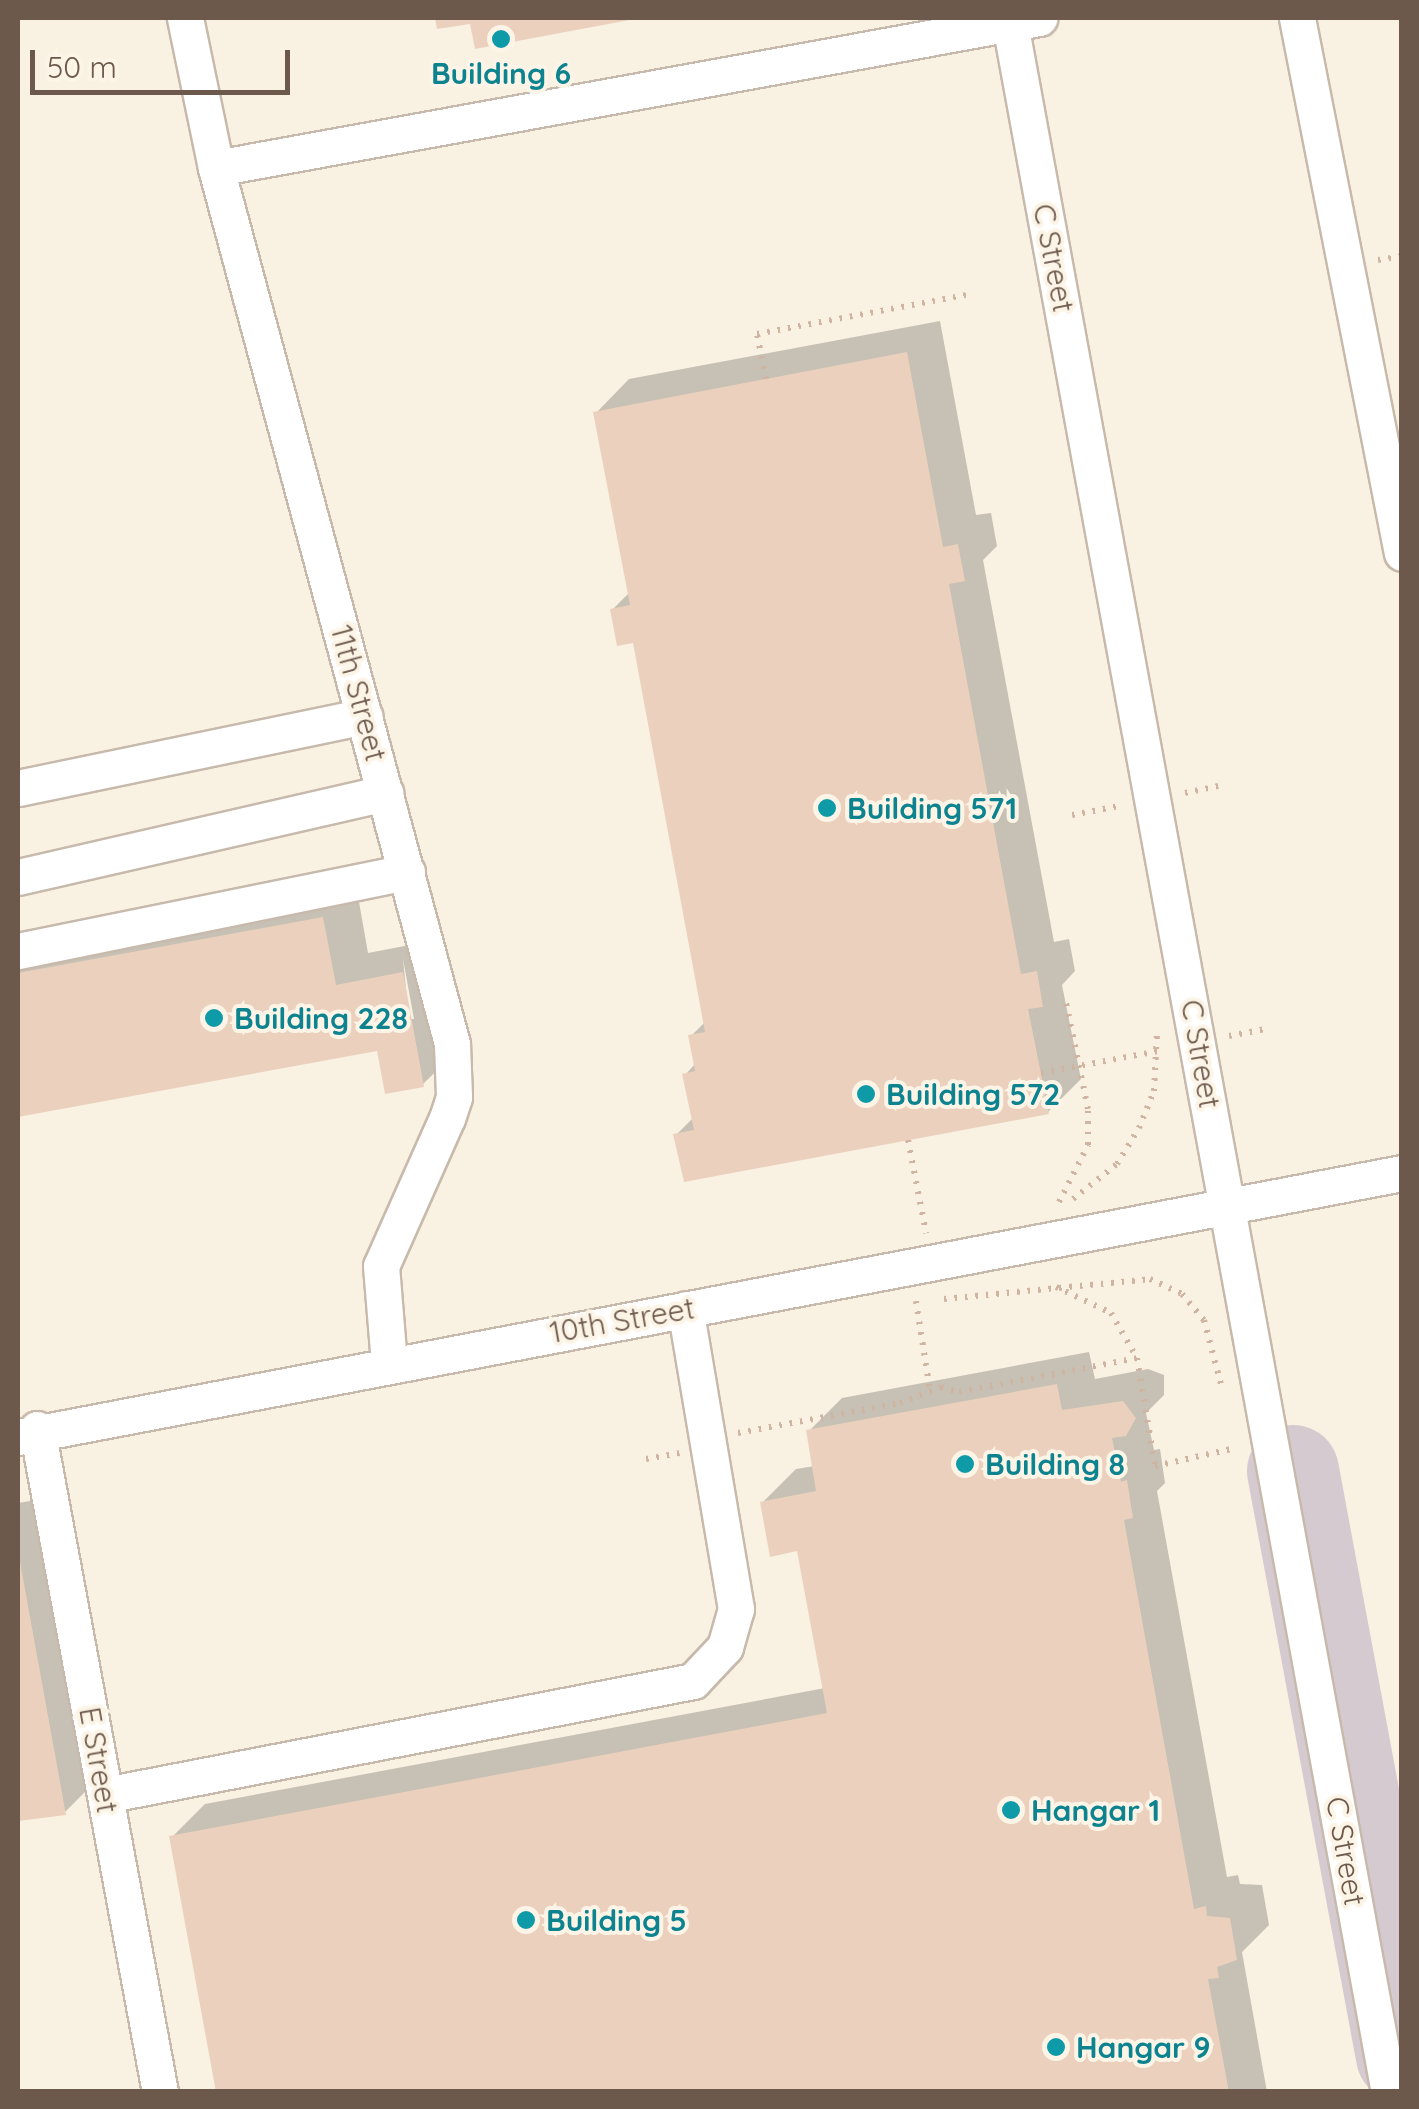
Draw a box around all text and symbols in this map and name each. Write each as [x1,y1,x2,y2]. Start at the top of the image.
marker: Building 6 [490,28,512,50]
scale bar [35,30,295,92]
text: 50 m [47,48,117,86]
place label: Building 6 [431,55,571,91]
street label: C Street [1026,201,1082,315]
street label: 11th Street [324,621,394,765]
place label: Building 571 [847,790,1017,826]
marker: Building 571 [816,797,838,819]
street label: C Street [1174,997,1228,1111]
place label: Building 228 [234,1000,408,1036]
marker: Building 228 [203,1007,225,1029]
place label: Building 572 [886,1076,1060,1112]
marker: Building 572 [855,1083,877,1105]
street label: 10th Street [547,1290,697,1350]
place label: Building 8 [985,1446,1125,1482]
marker: Building 8 [954,1453,976,1475]
street label: E Street [72,1704,126,1816]
place label: Hangar 1 [1031,1792,1160,1828]
street label: C Street [1319,1794,1373,1908]
marker: Hangar 1 [1000,1799,1022,1821]
place label: Building 5 [546,1902,687,1938]
marker: Building 5 [515,1909,537,1931]
place label: Hangar 9 [1076,2029,1211,2065]
marker: Hangar 9 [1045,2036,1067,2058]

